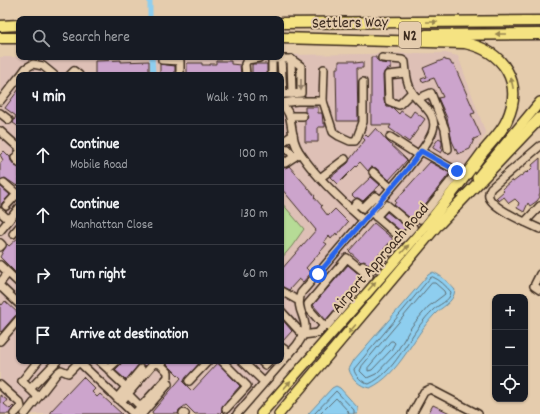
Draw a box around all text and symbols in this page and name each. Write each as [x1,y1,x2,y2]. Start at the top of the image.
street label: Settlers Way [312,11,389,36]
search box [16,16,284,60]
one-way arrow [426,19,439,25]
road number: N2 [399,22,421,48]
icon: search [30,27,52,49]
text: Search here [62,27,130,49]
one-way arrow [494,31,507,37]
one-way arrow [508,77,514,89]
one-way arrow [298,79,304,92]
text: 4 min [32,86,66,110]
text: Walk · 290 m [206,89,268,108]
text: Continue [70,134,119,156]
icon: ahead [32,144,54,166]
text: 100 m [239,145,268,164]
text: Mobile Road [70,156,128,175]
route end [448,162,466,180]
text: Continue [70,194,119,216]
street label: Airport Approach Road [327,199,435,319]
icon: ahead [32,204,54,226]
text: 130 m [240,205,268,224]
text: Manhattan Close [70,216,153,235]
one-way arrow [400,245,409,254]
icon: right [32,264,54,286]
text: Turn right [70,264,126,286]
text: 60 m [243,265,268,284]
route start [309,265,327,283]
one-way arrow [368,281,377,292]
map controls [492,294,528,402]
button: + [492,294,528,330]
one-way arrow [347,323,356,334]
icon: arrive [32,324,54,346]
text: Arrive at destination [70,324,188,346]
button: − [492,330,528,366]
button: locate [492,366,528,402]
one-way arrow [282,380,291,389]

